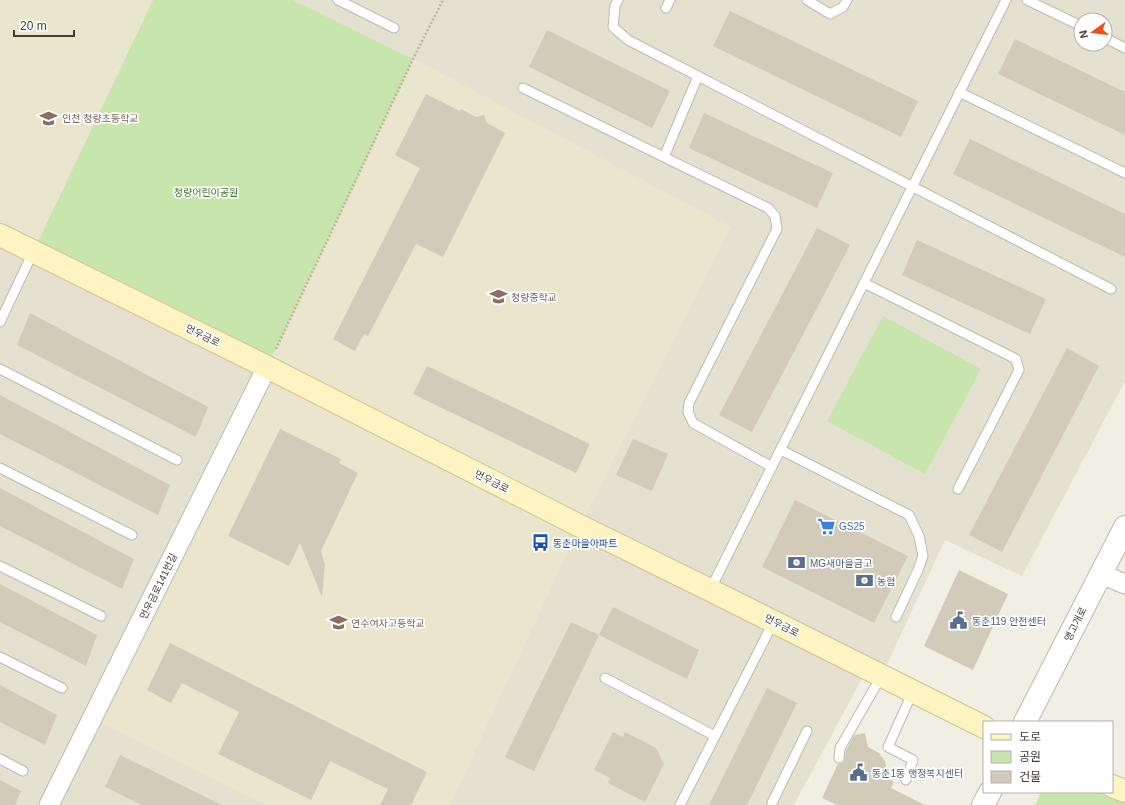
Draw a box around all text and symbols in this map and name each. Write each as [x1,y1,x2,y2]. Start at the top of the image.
scale bar [14,12,74,38]
north arrow [1073,12,1113,52]
text: 20 m [20,19,47,33]
text: N [1077,29,1090,40]
school or university icon: 인천 청량초등학교 [39,108,59,128]
place label: 인천 청량초등학교 [62,113,138,124]
park label: 청량어린이공원 [174,187,238,198]
school or university icon: 청량중학교 [488,287,508,307]
place label: 청량중학교 [511,292,557,303]
street label: 먼우금로 [184,322,222,348]
street label: 먼우금로 [473,468,511,495]
supermarket icon: GS25 [816,516,836,536]
place label: GS25 [839,521,865,532]
bus stop icon: 동춘마을아파트 [530,533,550,553]
place label: 동춘마을아파트 [553,538,617,549]
street label: 먼우금로141번길 [138,552,179,621]
bank icon: MG새마을금고 [787,553,807,573]
place label: MG새마을금고 [810,558,872,569]
bank icon: 농협 [854,571,874,591]
place label: 농협 [877,576,895,587]
street label: 앵고개로 [1062,605,1089,643]
public building icon: 동춘119 안전센터 [949,611,969,631]
street label: 먼우금로 [763,612,801,639]
school or university icon: 연수여자고등학교 [328,613,348,633]
place label: 동춘119 안전센터 [972,616,1046,627]
place label: 연수여자고등학교 [351,618,425,629]
legend [983,721,1113,793]
text: 도로 [1019,730,1041,744]
text: 공원 [1019,750,1041,764]
public building icon: 동춘1동 행정복지센터 [849,763,869,783]
place label: 동춘1동 행정복지센터 [872,768,963,779]
text: 건물 [1019,770,1041,784]

